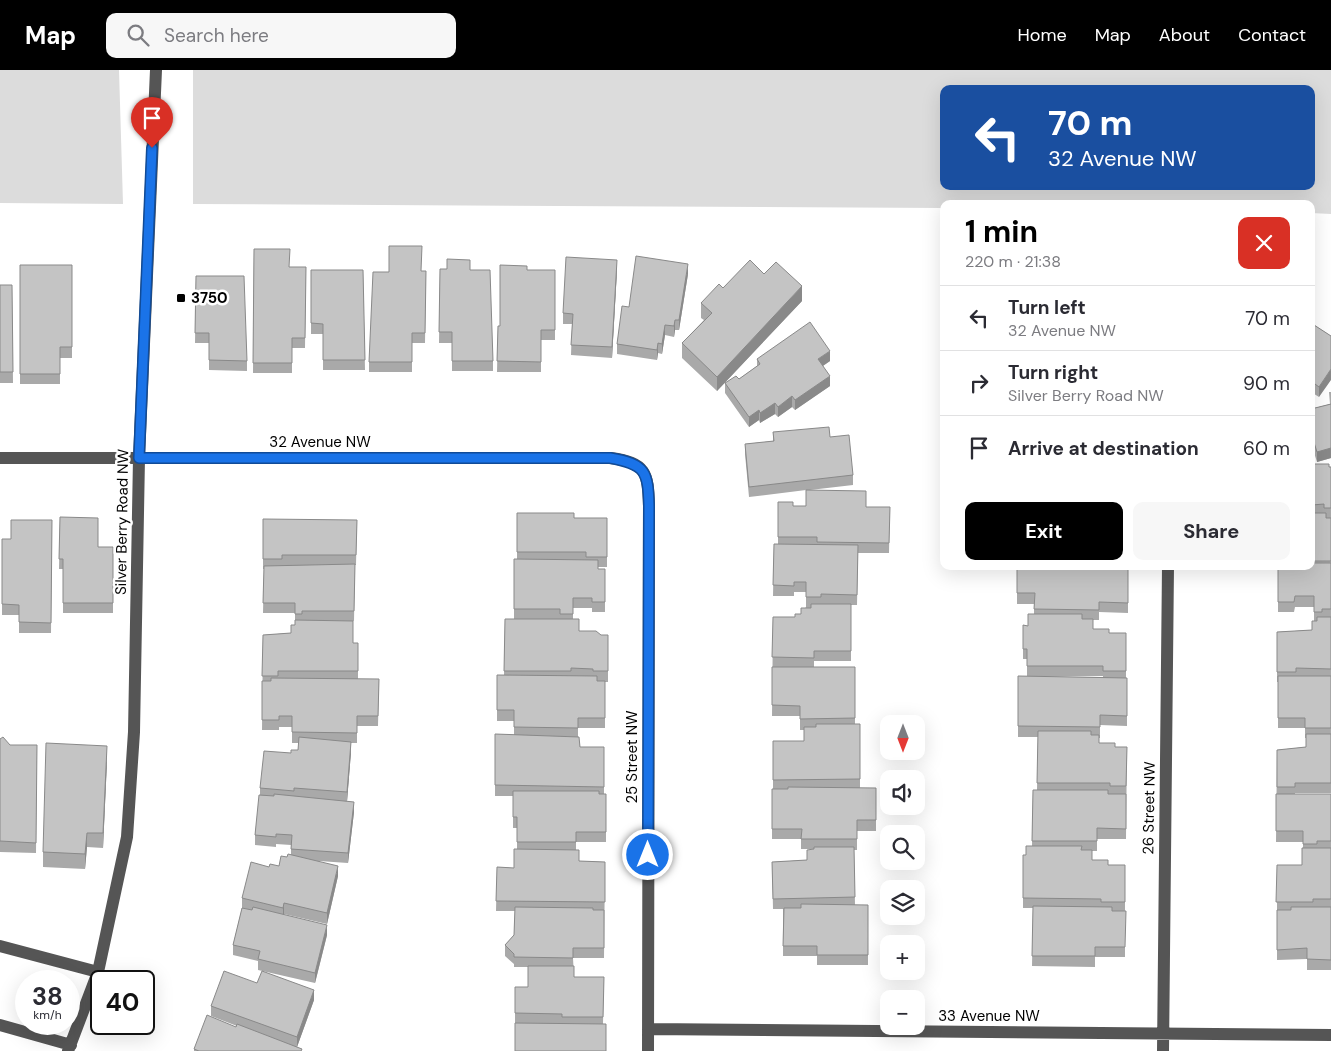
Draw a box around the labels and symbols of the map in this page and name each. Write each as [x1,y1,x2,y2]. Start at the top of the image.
pin [131,97,173,148]
place label: 3750 [191,288,228,308]
marker: 3750 [175,292,187,304]
street label: 32 Avenue NW [269,432,371,452]
street label: Silver Berry Road NW [111,448,133,595]
street label: 25 Street NW [622,710,642,804]
north arrow [880,715,925,760]
street label: 26 Street NW [1138,761,1160,855]
position arrow [621,828,673,880]
speed limit sign: 40 [90,970,155,1035]
street label: 33 Avenue NW [938,1006,1040,1026]

